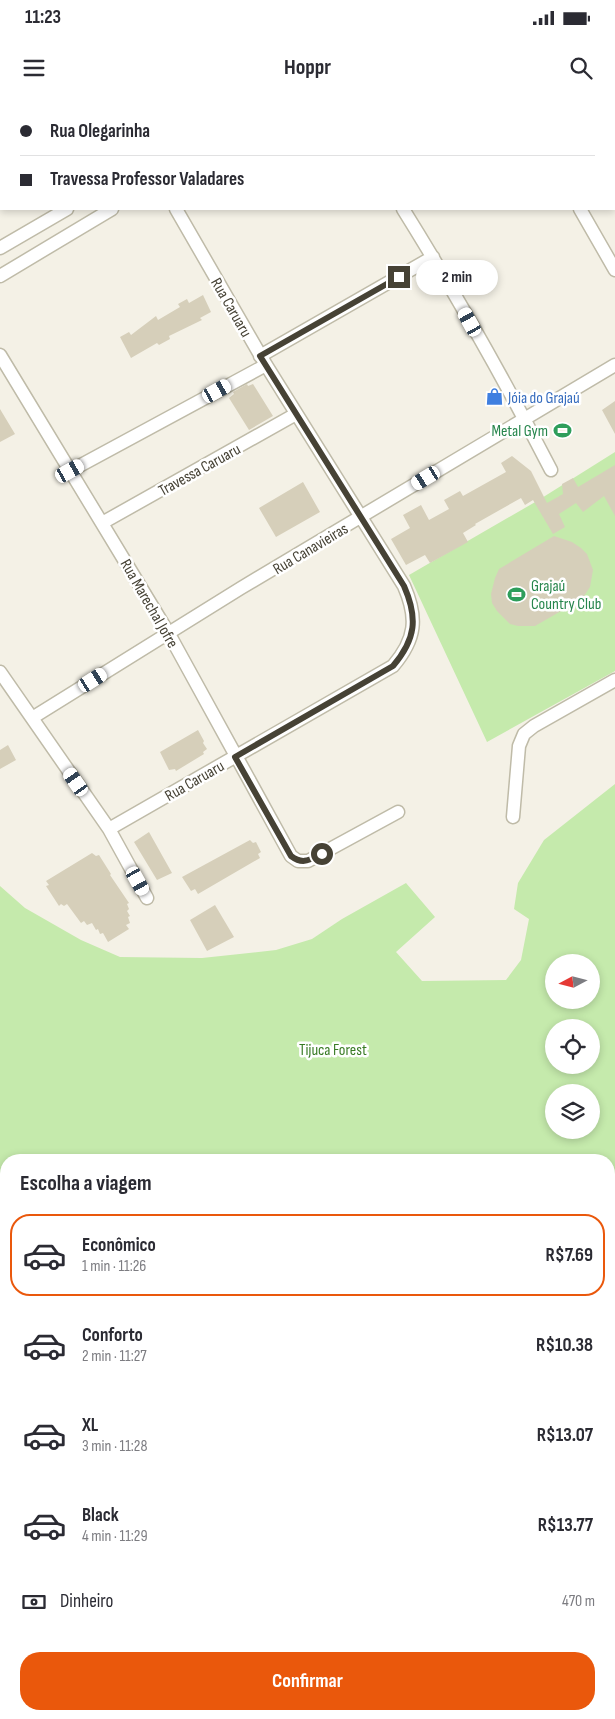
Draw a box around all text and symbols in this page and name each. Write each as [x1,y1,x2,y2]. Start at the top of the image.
text: 11:23 [25,6,61,29]
icon: menu [20,54,48,82]
text: Hoppr [284,54,331,81]
icon: search [567,54,595,82]
text: Rua Olegarinha [50,120,150,143]
text: Travessa Professor Valadares [50,168,244,191]
callout: 2 min [416,260,499,294]
route end [388,266,410,288]
text: 2 min [442,268,472,287]
street label: Rua Caruaru [206,275,255,341]
car [456,305,483,339]
car [200,377,233,405]
shop icon: Jóia do Grajaú [484,387,504,407]
place label: Jóia do Grajaú [507,389,580,408]
sports icon: Metal Gym [552,420,572,440]
place label: Metal Gym [491,422,548,441]
street label: Travessa Caruaru [156,440,244,501]
car [53,457,86,485]
car [409,464,442,492]
street label: Rua Canavieiras [270,519,352,579]
street label: Rua Marechal Jofre [116,556,182,652]
place label: Grajaú Country Club [531,577,601,614]
sports icon: Grajaú Country Club [507,584,527,604]
car [76,666,109,694]
street label: Rua Caruaru [162,757,228,806]
car [61,765,90,799]
route start [311,843,333,865]
car [124,864,151,898]
north arrow [545,954,600,1009]
map controls [545,954,600,1139]
button: locate [545,1019,600,1074]
park label: Tijuca Forest [299,1041,367,1060]
button: layers [545,1084,600,1139]
text: Escolha a viagem [20,1170,152,1197]
icon: car [22,1233,67,1278]
text: Econômico [82,1234,156,1257]
text: R$7.69 [546,1244,593,1267]
text: 1 min · 11:26 [82,1257,146,1276]
icon: car [22,1323,67,1368]
text: Conforto [82,1324,143,1347]
text: R$10.38 [536,1334,593,1357]
text: 2 min · 11:27 [82,1347,147,1366]
icon: car [22,1413,67,1458]
text: XL [82,1414,98,1437]
text: R$13.07 [537,1424,593,1447]
text: 3 min · 11:28 [82,1437,147,1456]
icon: car [22,1503,67,1548]
text: Black [82,1504,119,1527]
text: R$13.77 [538,1514,593,1537]
text: 4 min · 11:29 [82,1527,148,1546]
icon: cash [20,1588,48,1616]
text: Dinheiro [60,1590,113,1613]
text: 470 m [562,1592,595,1611]
button: Confirmar [20,1652,595,1710]

